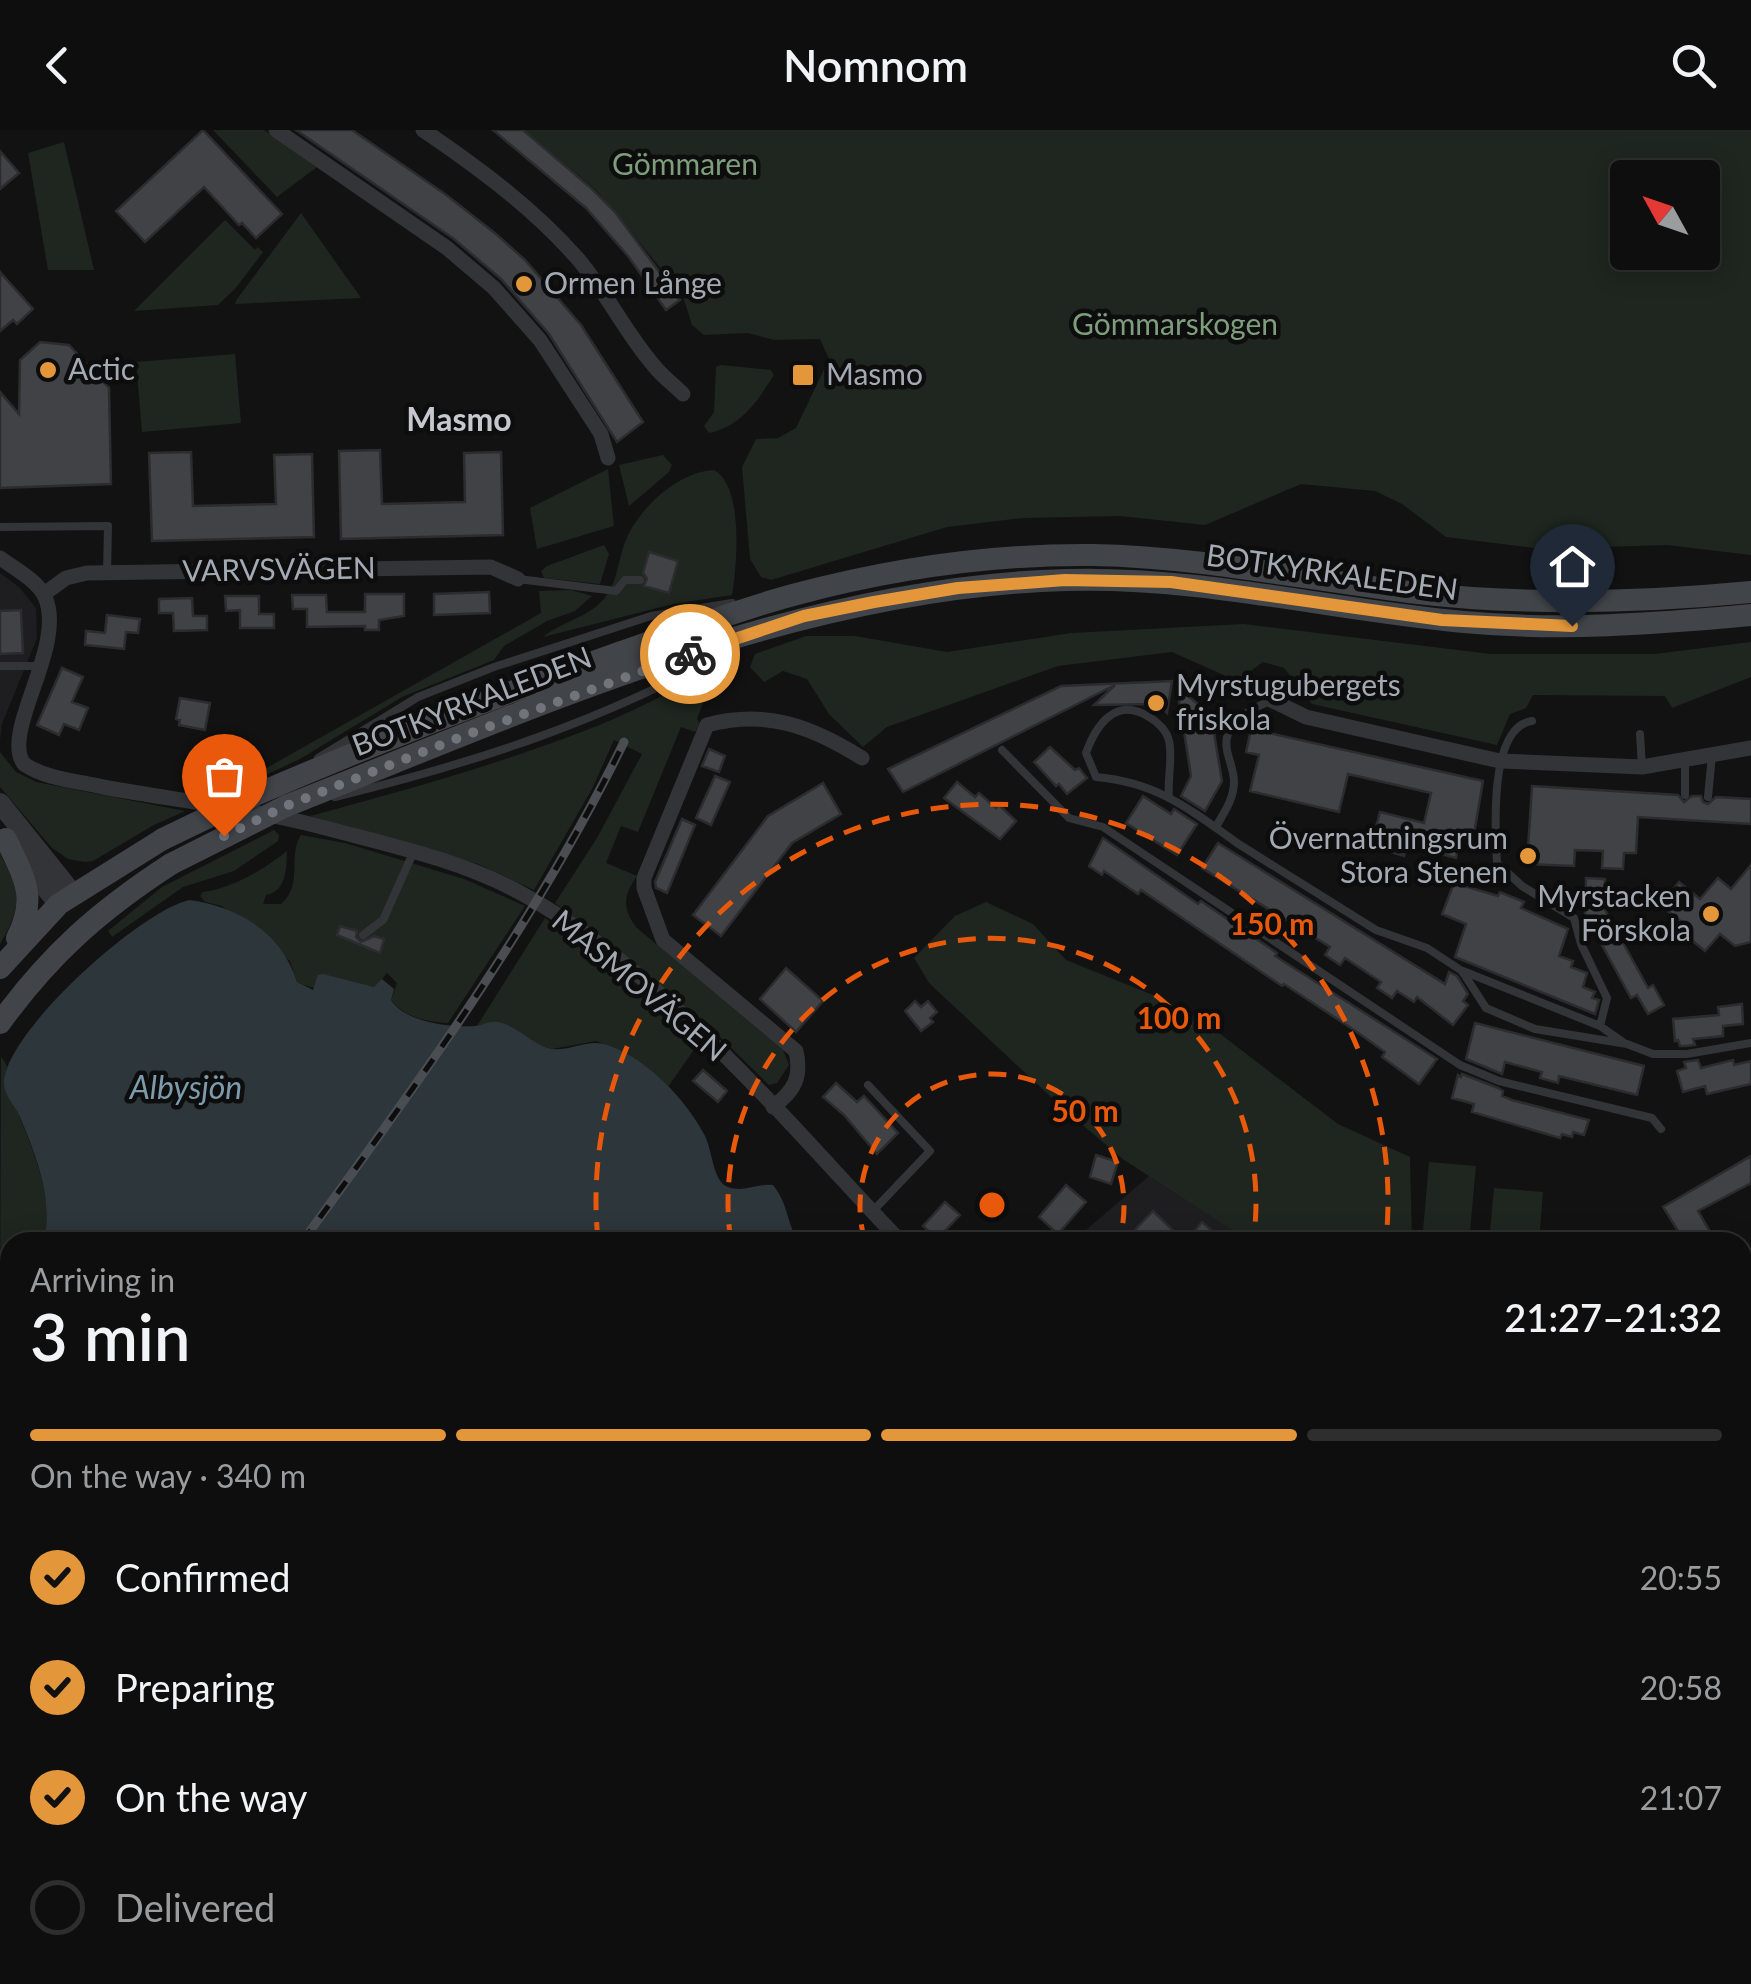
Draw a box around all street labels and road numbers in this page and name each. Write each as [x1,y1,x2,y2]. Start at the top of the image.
street label: BOTKYRKALEDEN [1204,536,1460,606]
street label: VARVSVÄGEN [182,548,376,588]
street label: BOTKYRKALEDEN [346,638,596,762]
street label: MASMOVÄGEN [546,901,735,1068]

